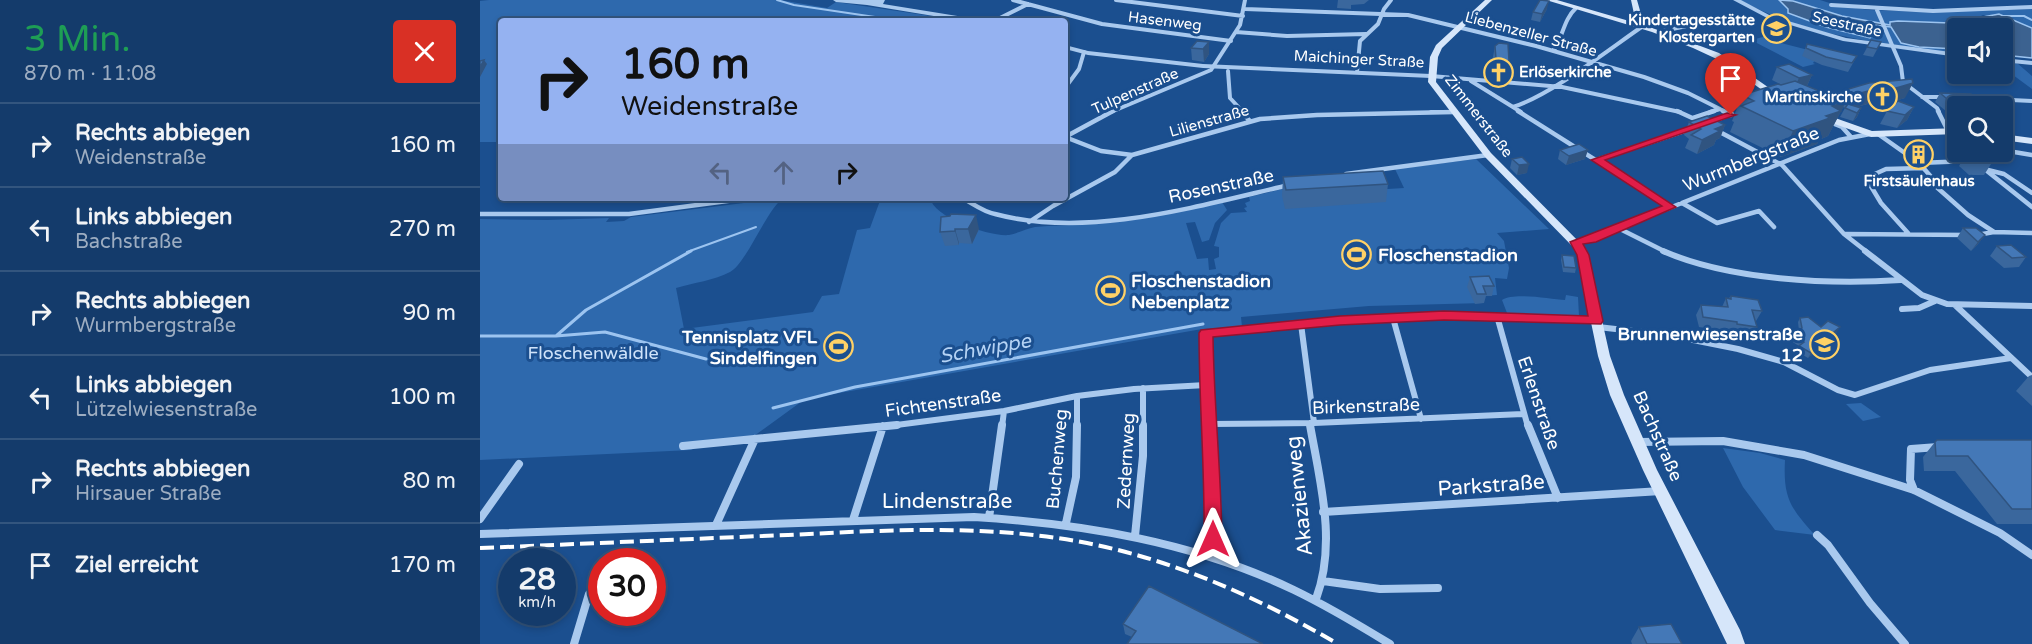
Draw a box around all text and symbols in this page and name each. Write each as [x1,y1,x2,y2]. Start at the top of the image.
street label: Seestraße [1810,7,1884,41]
street label: Hasenweg [1127,8,1203,34]
street label: Liebenzeller Straße [1463,8,1599,60]
place label: Kindertagesstätte Klostergarten [1628,11,1756,47]
school or university icon: Kindertagesstätte Klostergarten [1760,13,1792,45]
text: 3 Min. [24,18,131,61]
map controls [1947,18,2013,162]
button: sound [1947,18,2013,84]
button: close [393,20,456,83]
text: 160 m [621,39,750,90]
icon: right [522,42,600,120]
street label: Maichinger Straße [1293,47,1425,71]
pin [1705,53,1756,115]
church icon: Erlöserkirche [1482,56,1514,88]
text: 870 m · 11:08 [24,62,156,86]
icon: arrive [1714,62,1747,95]
place label: Erlöserkirche [1519,63,1612,81]
street label: Tulpenstraße [1089,64,1181,118]
street label: Zimmerstraße [1441,71,1517,161]
church icon: Martinskirche [1867,81,1899,113]
place label: Martinskirche [1764,88,1862,106]
text: Weidenstraße [621,90,798,123]
button: search [1947,96,2013,162]
street label: Lilienstraße [1167,101,1251,141]
text: Rechts abbiegen [75,120,250,146]
street label: Wurmbergstraße [1680,122,1822,196]
icon: right [24,129,57,162]
text: 160 m [389,132,456,158]
building icon: Firstsäulenhaus [1903,138,1935,170]
text: Weidenstraße [75,146,206,170]
icon: left [704,156,737,189]
icon: ahead [767,156,800,189]
icon: right [830,156,863,189]
street label: Rosenstraße [1166,164,1276,208]
place label: Firstsäulenhaus [1863,172,1975,190]
text: Links abbiegen [75,204,233,230]
icon: left [24,213,57,246]
text: 270 m [389,216,456,242]
text: Bachstraße [75,230,182,254]
sports icon: Floschenstadion [1341,239,1373,271]
place label: Floschenstadion [1378,244,1518,266]
place label: Floschenstadion Nebenplatz [1131,270,1271,313]
sports icon: Floschenstadion Nebenplatz [1094,275,1126,307]
text: Rechts abbiegen [75,288,250,314]
icon: right [24,297,57,330]
text: 90 m [402,300,456,326]
text: Wurmbergstraße [75,314,236,338]
place label: Brunnenwiesenstraße 12 [1618,323,1803,366]
place label: Tennisplatz VFL Sindelfingen [681,326,818,369]
school or university icon: Brunnenwiesenstraße 12 [1808,328,1840,360]
water label: Schwippe [938,329,1034,369]
sports icon: Tennisplatz VFL Sindelfingen [822,331,854,363]
park label: Floschenwäldle [527,342,659,364]
street label: Erlenstraße [1513,353,1565,453]
text: Links abbiegen [75,372,233,398]
icon: left [24,381,57,414]
text: 100 m [389,384,456,410]
street label: Fichtenstraße [884,384,1002,422]
street label: Bachstraße [1628,387,1688,485]
street label: Birkenstraße [1312,393,1420,419]
text: Lützelwiesenstraße [75,398,257,422]
street label: Buchenweg [1042,408,1072,510]
street label: Zedernweg [1112,412,1140,510]
street label: Akazienweg [1281,435,1318,557]
text: Rechts abbiegen [75,456,250,482]
icon: right [24,465,57,498]
text: 80 m [402,468,456,494]
street label: Parkstraße [1437,469,1546,502]
text: Hirsauer Straße [75,482,222,506]
street label: Lindenstraße [882,489,1012,514]
position arrow [1181,507,1245,571]
speed limit sign: 30 [588,548,666,626]
icon: arrive [24,549,57,582]
text: Ziel erreicht [75,552,198,578]
text: 170 m [389,552,456,578]
text: 28 [518,561,556,598]
text: km/h [518,593,556,611]

